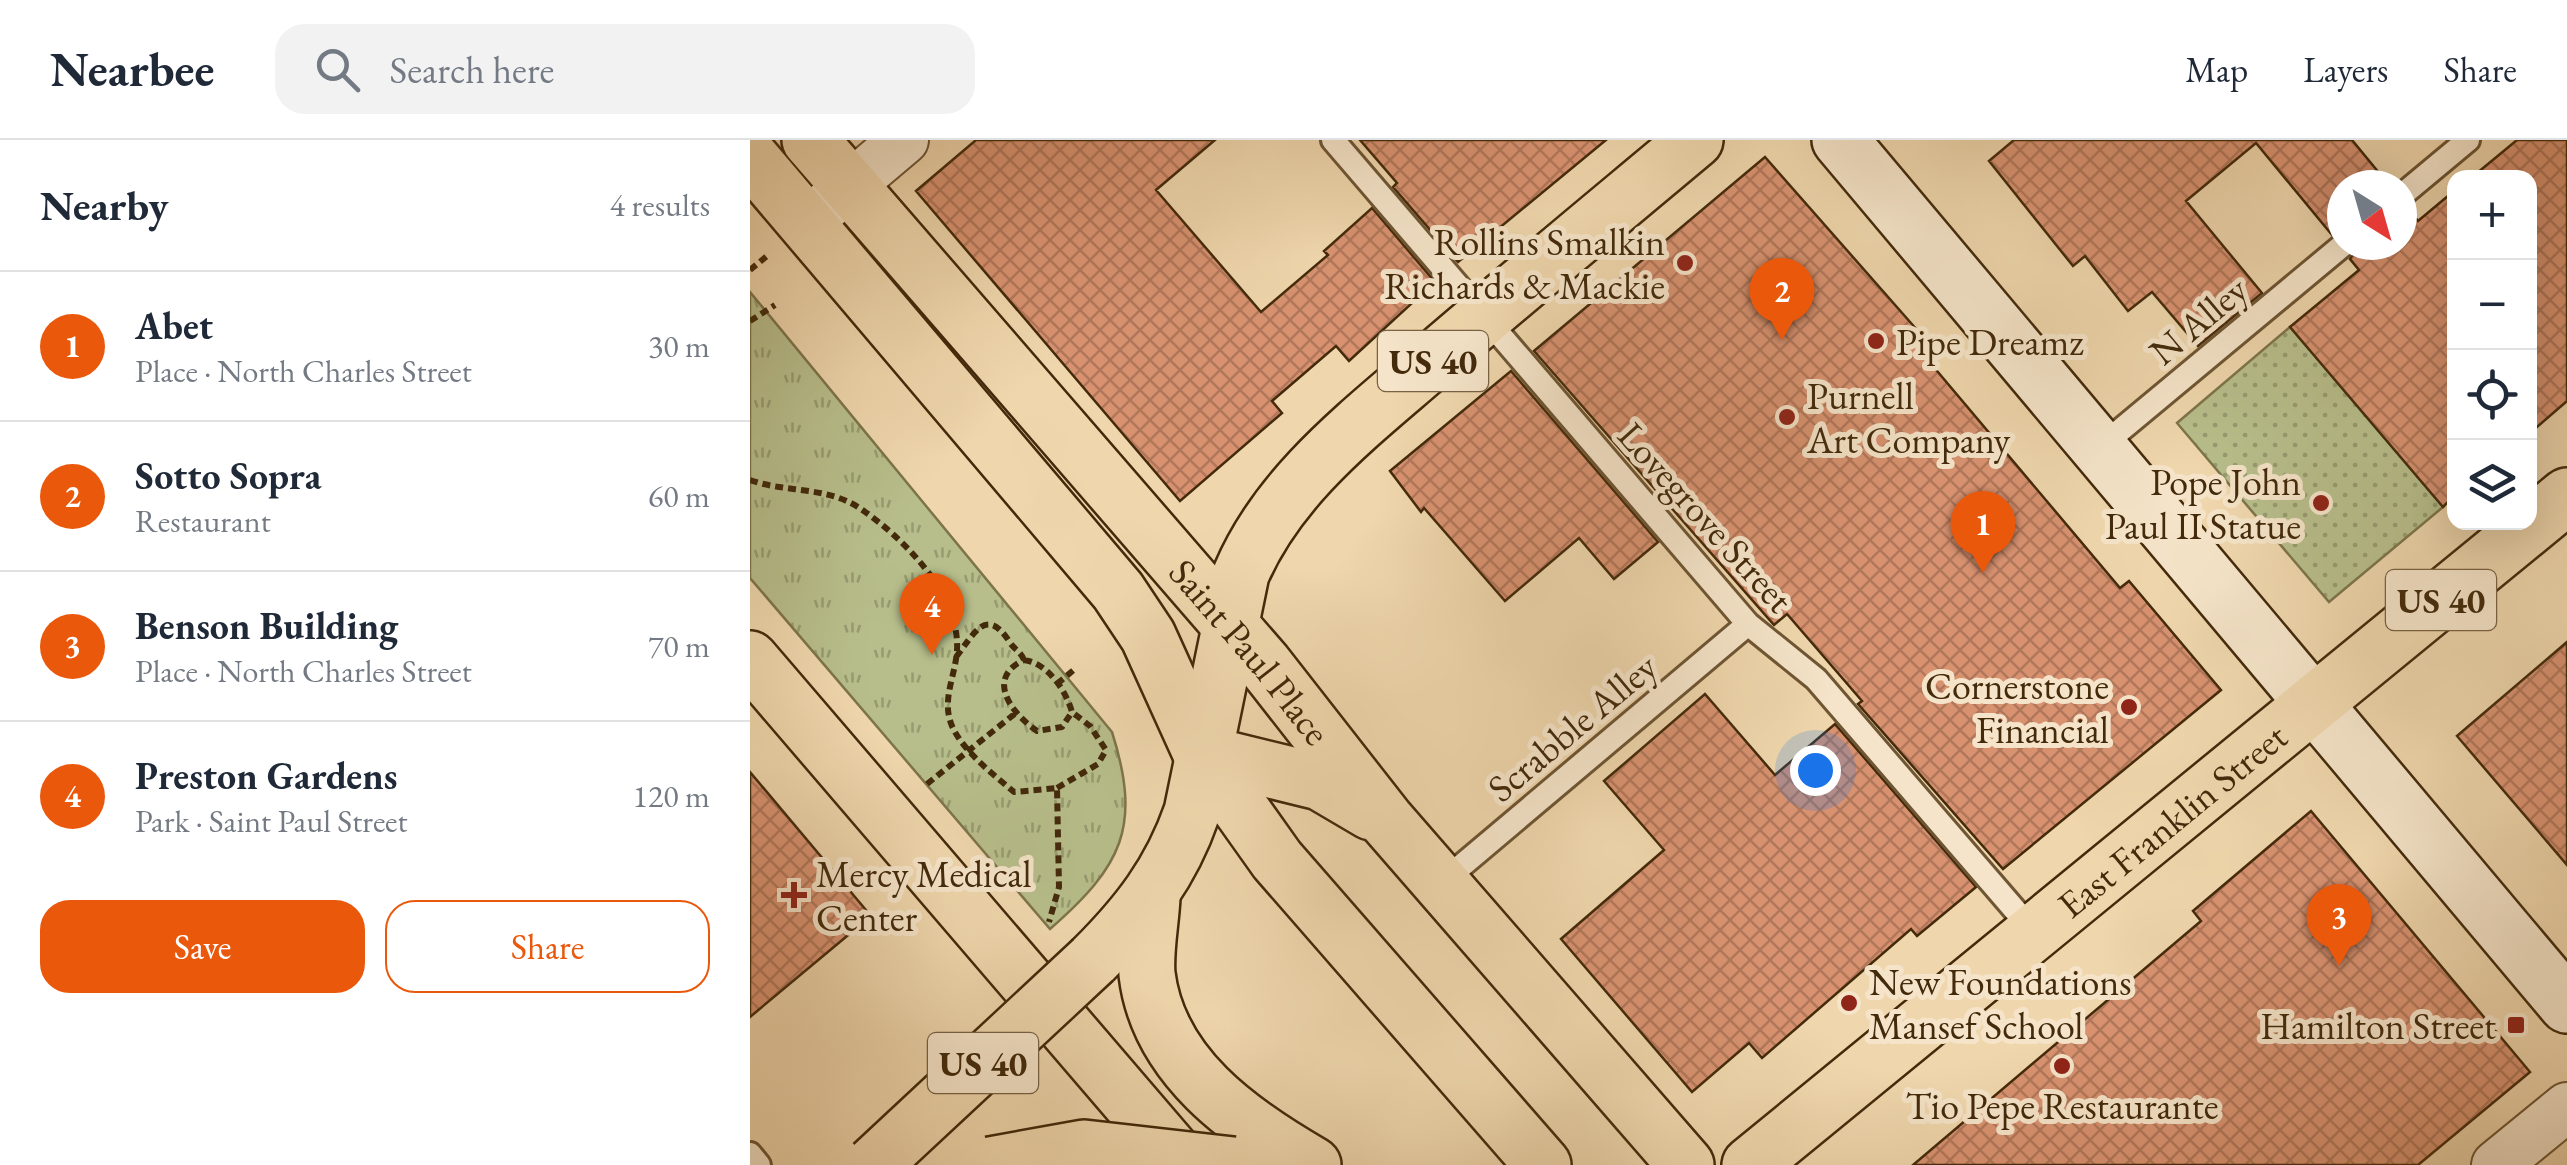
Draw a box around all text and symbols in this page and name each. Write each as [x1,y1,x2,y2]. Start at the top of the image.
search box [275,24,975,114]
text: Nearbee [50,38,215,100]
icon: search [310,42,365,97]
text: Search here [390,45,554,94]
text: Map [2185,47,2248,92]
text: Layers [2303,47,2388,92]
text: Share [2443,47,2517,92]
north arrow [2327,170,2417,260]
map controls [2447,170,2537,530]
button: + [2447,170,2537,260]
text: Nearby [40,178,169,233]
text: 4 results [610,184,710,226]
place label: Rollins Smalkin Richards & Mackie [1384,217,1665,310]
marker: Rollins Smalkin Richards & Mackie [1674,252,1696,274]
pin: 2 [1750,258,1814,340]
button: − [2447,260,2537,350]
street label: N Alley [2139,264,2258,375]
text: Abet [135,301,213,350]
place label: Pipe Dreamz [1896,317,2084,366]
text: 1 [64,325,81,367]
text: 30 m [648,325,710,367]
marker: Pipe Dreamz [1865,330,1887,352]
road number: US 40 [1378,331,1488,391]
text: Place · North Charles Street [135,350,472,392]
button: locate [2447,350,2537,440]
place label: Purnell Art Company [1806,371,2011,464]
marker: Purnell Art Company [1776,406,1798,428]
street label: Lovegrove Street [1607,411,1805,623]
button: layers [2447,440,2537,530]
text: Sotto Sopra [135,451,321,500]
place label: Pope John Paul II Statue [2105,457,2301,550]
text: 2 [64,475,81,517]
text: 60 m [648,475,710,517]
pin: 1 [1950,490,2016,573]
marker: Pope John Paul II Statue [2310,492,2332,514]
text: Restaurant [135,500,271,542]
street label: Saint Paul Place [1159,548,1342,754]
road number: US 40 [2386,570,2496,630]
pin: 4 [900,572,964,655]
text: Benson Building [135,601,398,650]
text: 3 [64,625,81,667]
text: 70 m [648,625,710,667]
street label: Scrabble Alley [1477,642,1667,812]
text: Place · North Charles Street [135,650,472,692]
place label: Cornerstone Financial [1925,661,2109,754]
marker: Cornerstone Financial [2118,696,2140,718]
street label: East Franklin Street [2047,711,2296,928]
your location [1790,745,1841,796]
text: Preston Gardens [135,751,397,800]
text: 4 [64,775,81,817]
text: 120 m [633,775,710,817]
text: Park · Saint Paul Street [135,800,408,842]
place label: Mercy Medical Center [816,849,1032,942]
marker: Mercy Medical Center [781,882,807,908]
pin: 3 [2306,884,2372,966]
button: Save [40,900,365,993]
button: Share [385,900,710,993]
place label: New Foundations Mansef School [1869,957,2132,1050]
marker: New Foundations Mansef School [1838,992,1860,1014]
place label: Hamilton Street [2260,1001,2496,1050]
marker: Hamilton Street [2505,1014,2527,1036]
road number: US 40 [928,1033,1038,1093]
marker: Tio Pepe Restaurante [2051,1055,2073,1077]
place label: Tio Pepe Restaurante [1905,1081,2219,1130]

